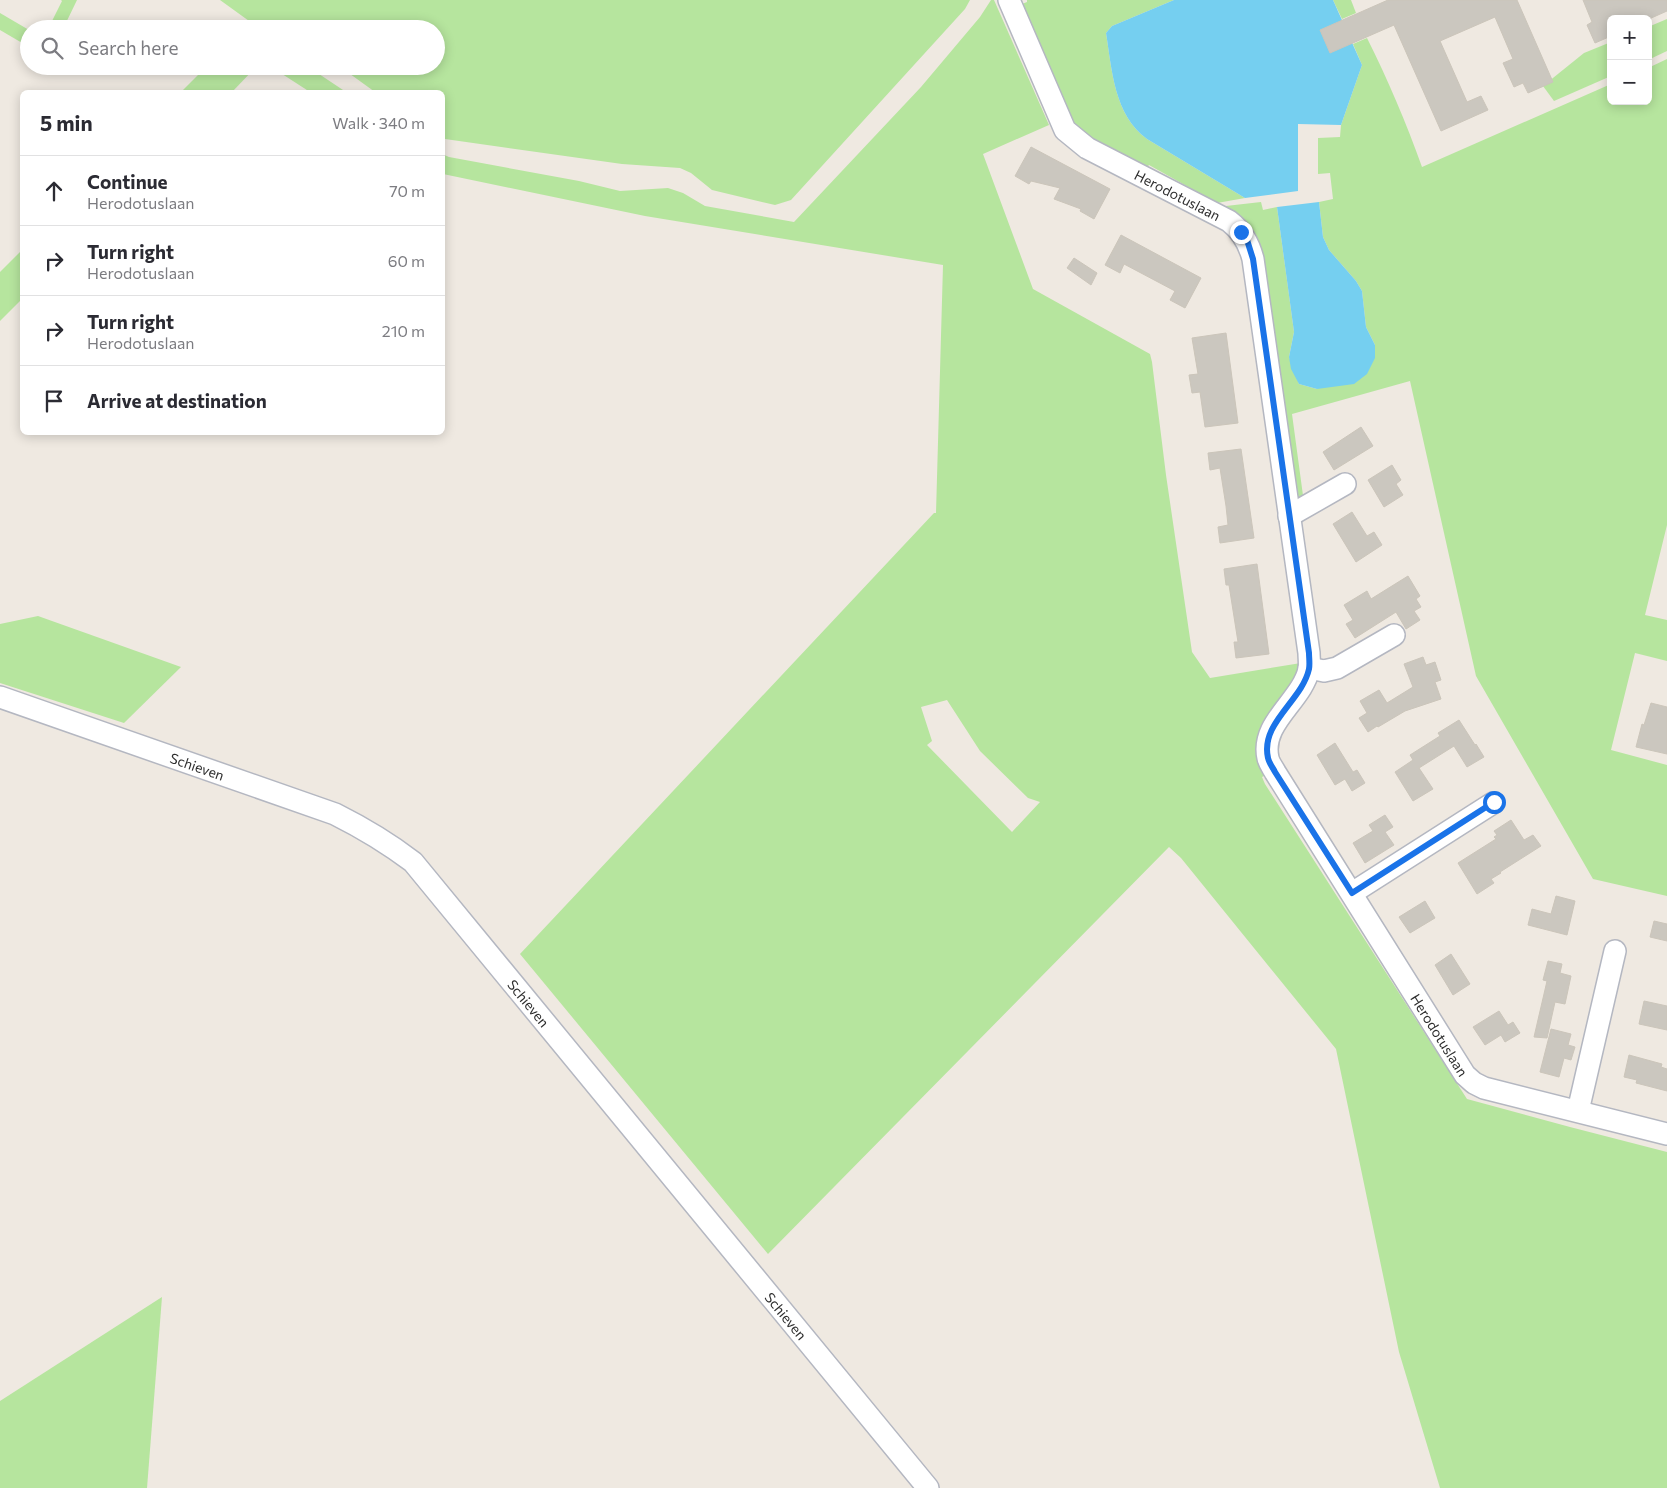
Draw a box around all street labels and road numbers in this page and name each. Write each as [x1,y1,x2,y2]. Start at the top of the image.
street label: Herodotuslaan [1132,166,1224,224]
street label: Schieven [168,749,227,783]
street label: Schieven [504,976,553,1030]
street label: Herodotuslaan [1408,990,1472,1079]
street label: Schieven [762,1288,811,1343]

